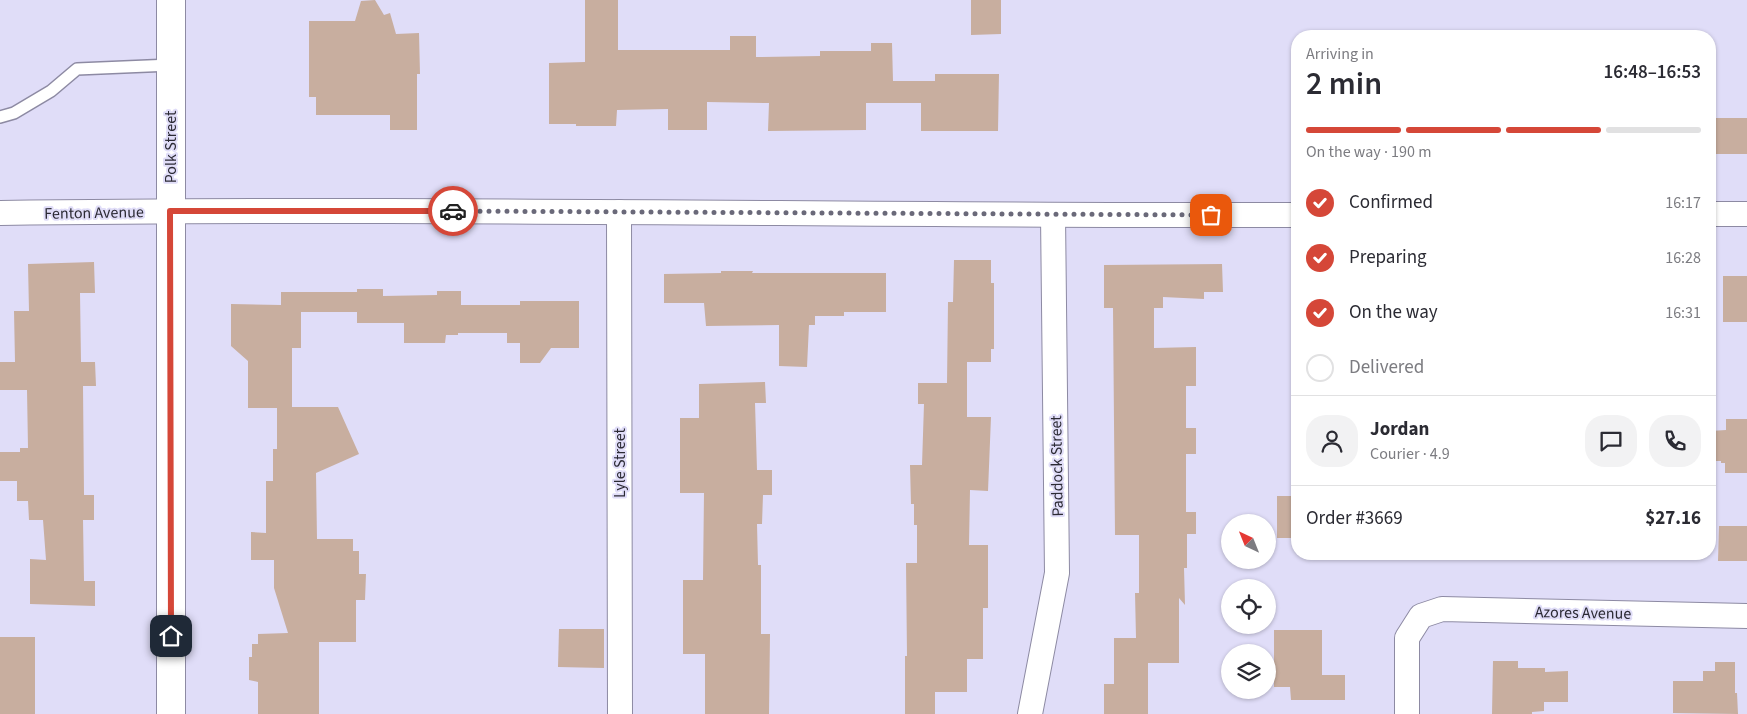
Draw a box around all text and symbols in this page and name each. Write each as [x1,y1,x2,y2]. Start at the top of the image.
text: Arriving in [1306,43,1374,65]
text: 16:48–16:53 [1603,59,1701,86]
text: 2 min [1306,61,1382,107]
street label: Polk Street [160,110,182,183]
text: On the way · 190 m [1306,141,1431,163]
courier [428,186,478,236]
icon: check [1306,189,1334,217]
text: Confirmed [1349,189,1433,216]
text: 16:17 [1665,192,1701,214]
pin [1190,194,1232,236]
icon: car [439,197,467,225]
street label: Fenton Avenue [44,201,144,225]
icon: bag [1197,201,1225,229]
icon: check [1306,244,1334,272]
text: Preparing [1349,244,1427,271]
text: 16:28 [1665,247,1701,269]
icon: check [1306,299,1334,327]
text: On the way [1349,299,1438,326]
text: 16:31 [1665,302,1701,324]
text: Delivered [1349,354,1424,381]
street label: Paddock Street [1045,415,1069,517]
button: person [1306,415,1358,467]
button: chat [1585,415,1637,467]
button: phone [1649,415,1701,467]
text: Jordan [1370,416,1429,443]
street label: Lyle Street [609,427,631,498]
text: Courier · 4.9 [1370,443,1450,465]
text: Order #3669 [1306,505,1403,532]
text: $27.16 [1645,505,1701,532]
north arrow [1221,514,1276,569]
map controls [1221,514,1276,699]
button: locate [1221,579,1276,634]
street label: Azores Avenue [1535,601,1632,625]
pin [150,615,192,657]
icon: home [157,622,185,650]
button: layers [1221,644,1276,699]

